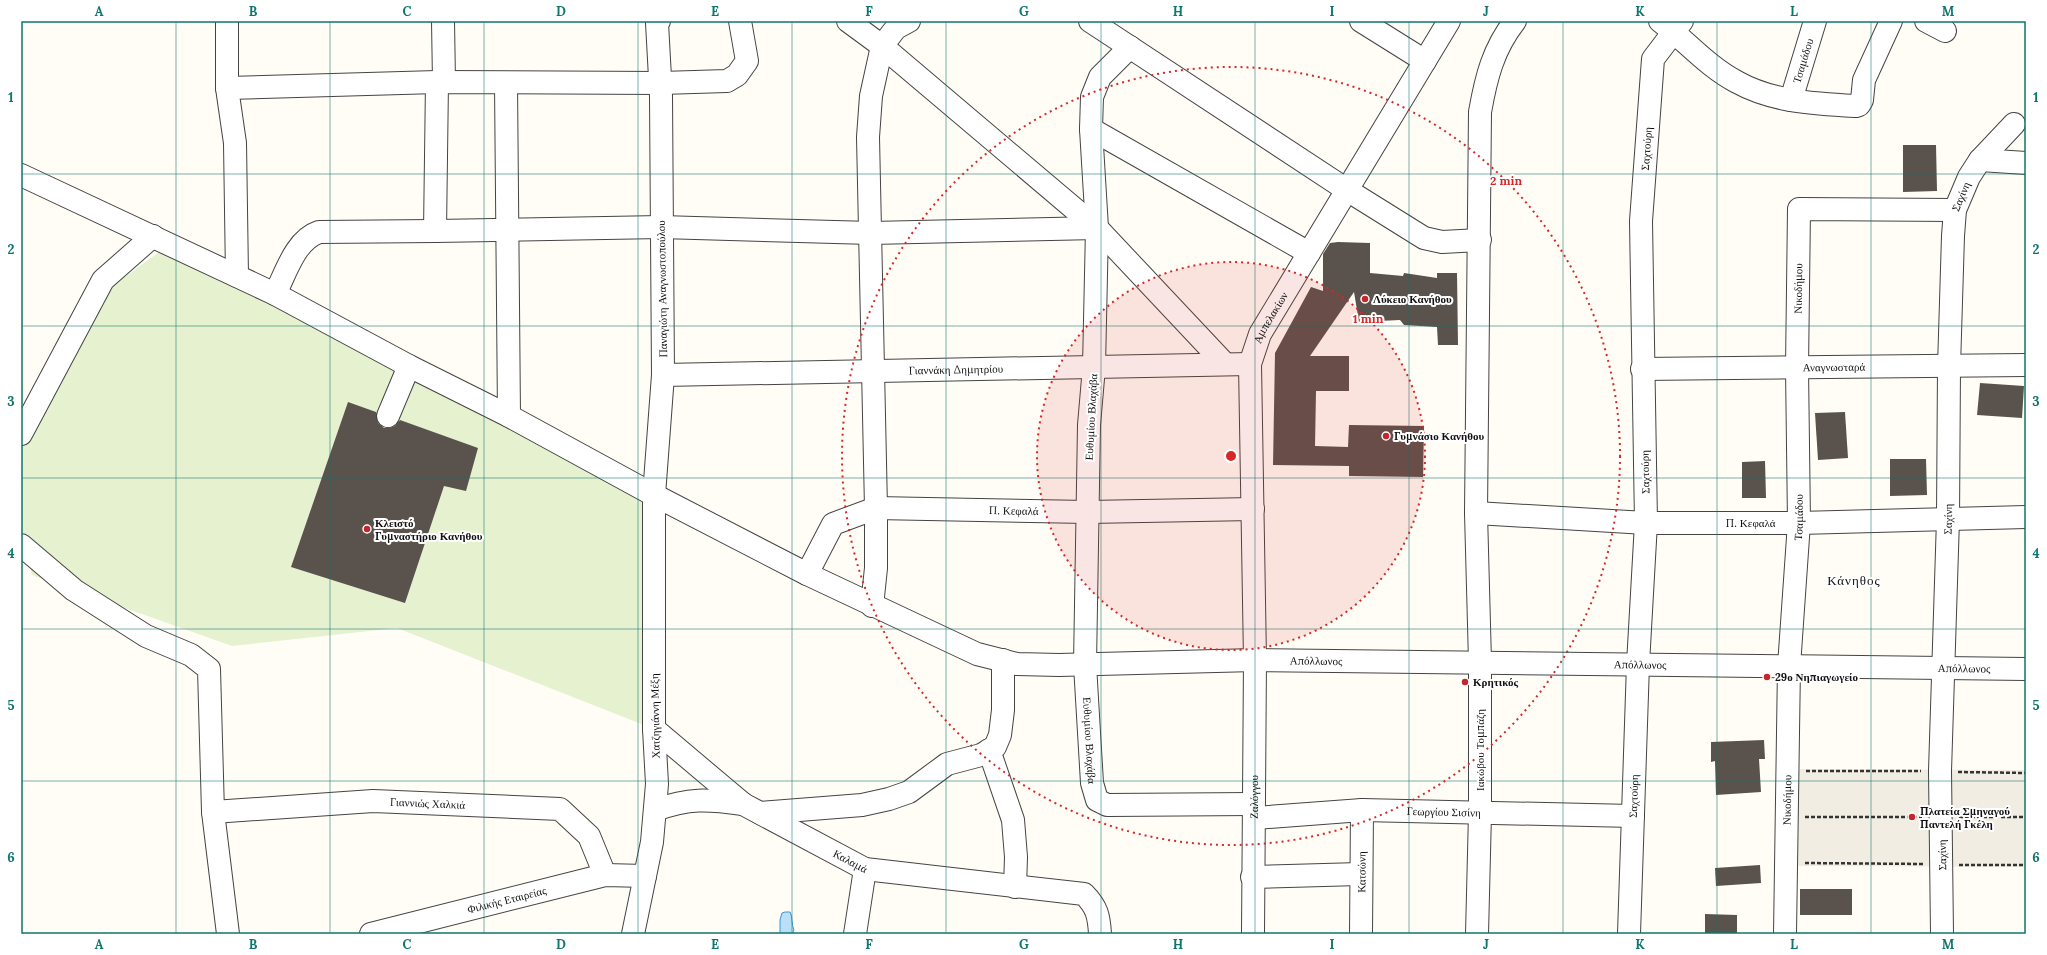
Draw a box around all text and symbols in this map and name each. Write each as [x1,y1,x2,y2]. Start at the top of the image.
text: A [95,3,104,20]
text: B [249,3,258,20]
text: C [403,3,412,20]
text: D [556,3,566,20]
text: E [711,3,719,20]
text: F [865,3,873,20]
text: G [1019,3,1029,20]
text: H [1173,3,1183,20]
text: I [1329,3,1335,20]
text: J [1483,3,1489,20]
text: K [1635,3,1645,20]
text: L [1790,3,1798,20]
text: M [1942,3,1955,20]
street label: Τσαμάδου [1789,36,1817,85]
text: 1 [8,89,14,106]
text: 1 [2033,89,2039,106]
street label: Σαχτούρη [1638,126,1655,171]
text: 2 min [1490,173,1522,188]
street label: Σαχίνη [1948,179,1973,213]
street label: Παναγιώτη Αναγνωστοπούλου [654,220,670,358]
text: 2 [8,241,15,258]
text: 2 [2033,241,2040,258]
street label: Νικοδήμου [1791,263,1805,314]
street label: Αμπελακίων [1250,289,1291,345]
place label: Λύκειο Κανήθου [1373,292,1452,306]
marker: Λύκειο Κανήθου [1360,294,1370,304]
text: 1 min [1353,311,1384,326]
street label: Αναγνωσταρά [1803,360,1865,374]
street label: Γιαννάκη Δημητρίου [909,362,1004,377]
street label: Ευθυμίου Βλαχάβα [1082,373,1100,461]
text: 3 [7,393,15,410]
text: 3 [2032,393,2040,410]
place label: Γυμνάσιο Κανήθου [1394,429,1484,443]
marker: Γυμνάσιο Κανήθου [1381,431,1391,441]
centre of rings [1224,449,1238,463]
street label: Σαχτούρη [1638,450,1652,494]
street label: Τσαμάδου [1791,494,1806,541]
street label: Π. Κεφαλά [989,503,1039,518]
street label: Σαχίνη [1941,503,1955,535]
place label: Κλειστό Γυμναστήριο Κανήθου [375,516,483,543]
street label: Π. Κεφαλά [1726,516,1776,530]
marker: Κλειστό Γυμναστήριο Κανήθου [362,524,372,534]
text: 4 [7,545,15,562]
text: 4 [2032,545,2040,562]
district label: Κάνηθος [1827,572,1881,589]
street label: Απόλλωνος [1290,653,1343,668]
street label: Απόλλωνος [1614,657,1667,672]
street label: Απόλλωνος [1938,661,1991,676]
place label: 29ο Νηπιαγωγείο [1775,670,1859,684]
marker: 29ο Νηπιαγωγείο [1762,672,1772,682]
street label: Χατζηγιάννη Μέξη [647,673,663,759]
place label: Κρητικός [1473,675,1518,689]
marker: Κρητικός [1460,677,1470,687]
text: 5 [7,697,15,714]
street label: Ευθυμίου Βλαχάβα [1080,697,1099,784]
text: 5 [2032,697,2040,714]
street label: Ιακώβου Τομπάζη [1473,709,1487,791]
street label: Ζαλόγγου [1247,774,1261,819]
street label: Σαχτούρη [1626,774,1641,818]
street label: Νικοδήμου [1780,774,1794,825]
street label: Γιαννιώς Χαλκιά [390,795,466,812]
street label: Γεωργίου Σισίνη [1406,804,1481,820]
place label: Πλατεία Σμηναγού Παντελή Γκέλη [1920,804,2010,831]
marker: Πλατεία Σμηναγού Παντελή Γκέλη [1907,812,1917,822]
street label: Σαχίνη [1935,839,1949,870]
street label: Καλαμά [831,846,870,876]
text: 6 [7,849,15,866]
text: 6 [2032,849,2040,866]
street label: Κατσώνη [1354,851,1369,893]
street label: Φιλικής Εταιρείας [466,883,548,916]
text: A [95,936,104,953]
text: B [249,936,258,953]
text: C [403,936,412,953]
text: D [556,936,566,953]
text: E [711,936,719,953]
text: F [865,936,873,953]
text: G [1019,936,1029,953]
text: H [1173,936,1183,953]
text: I [1329,936,1335,953]
text: J [1483,936,1489,953]
text: K [1635,936,1645,953]
text: L [1790,936,1798,953]
text: M [1942,936,1955,953]

